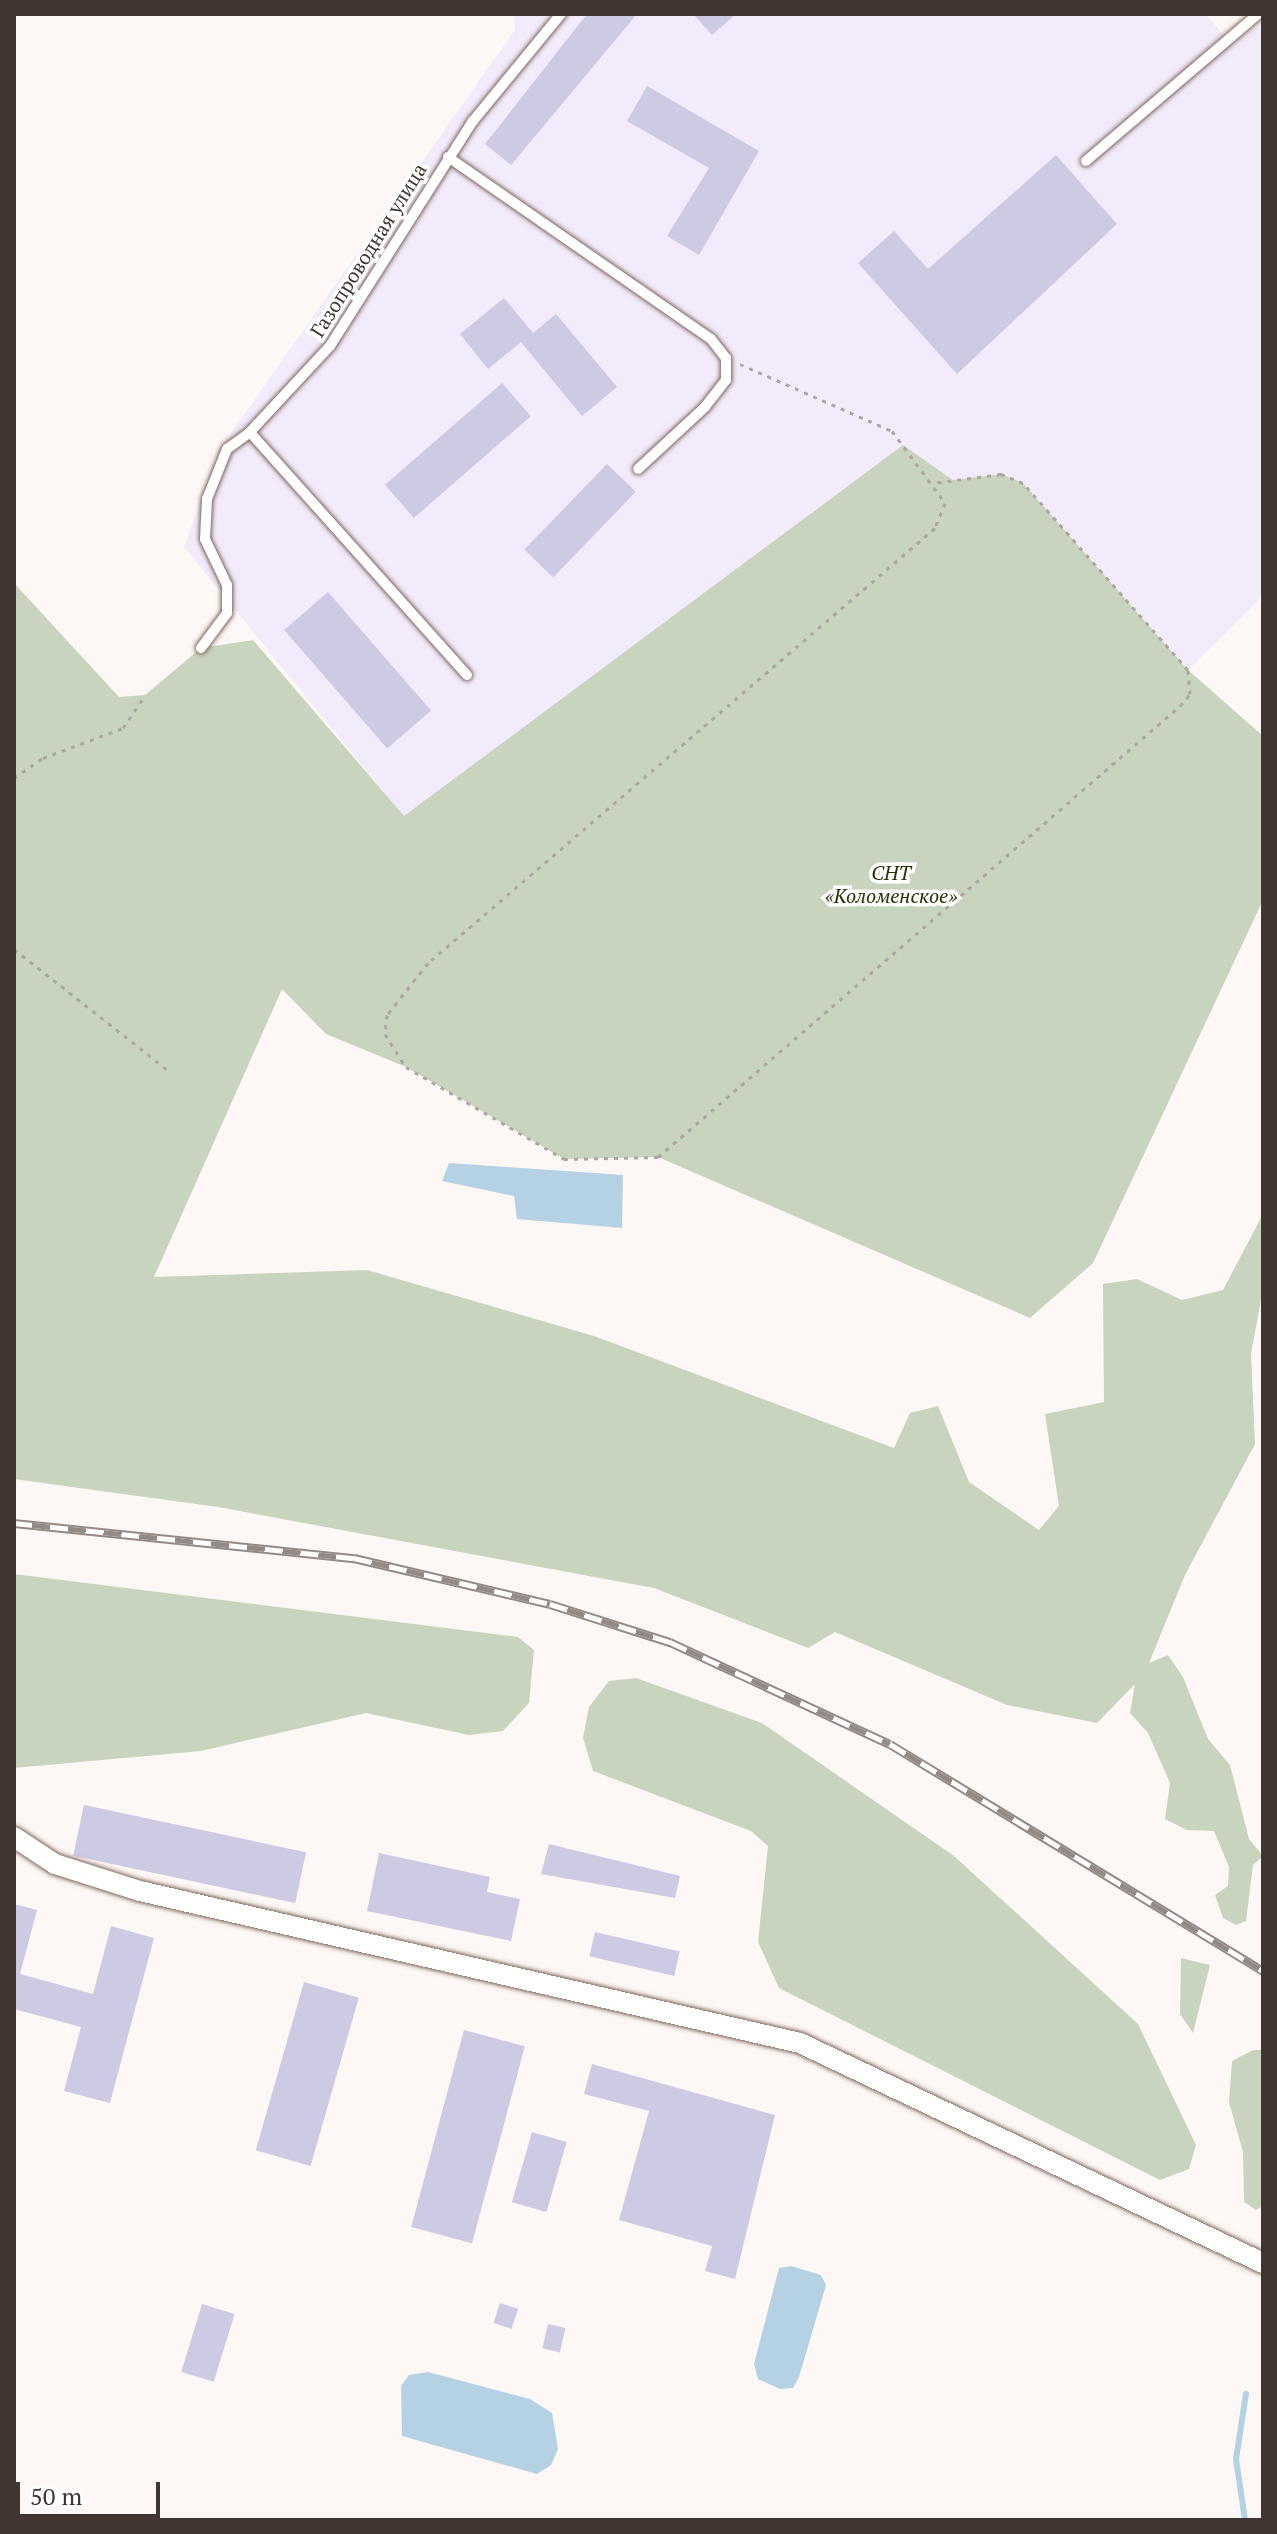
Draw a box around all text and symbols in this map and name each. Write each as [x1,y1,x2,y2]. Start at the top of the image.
street label: Газопроводная улица [305,159,431,341]
park label: СНТ «Коломенское» [825,860,957,907]
scale bar [20,2466,164,2516]
text: 50 m [30,2480,82,2512]

